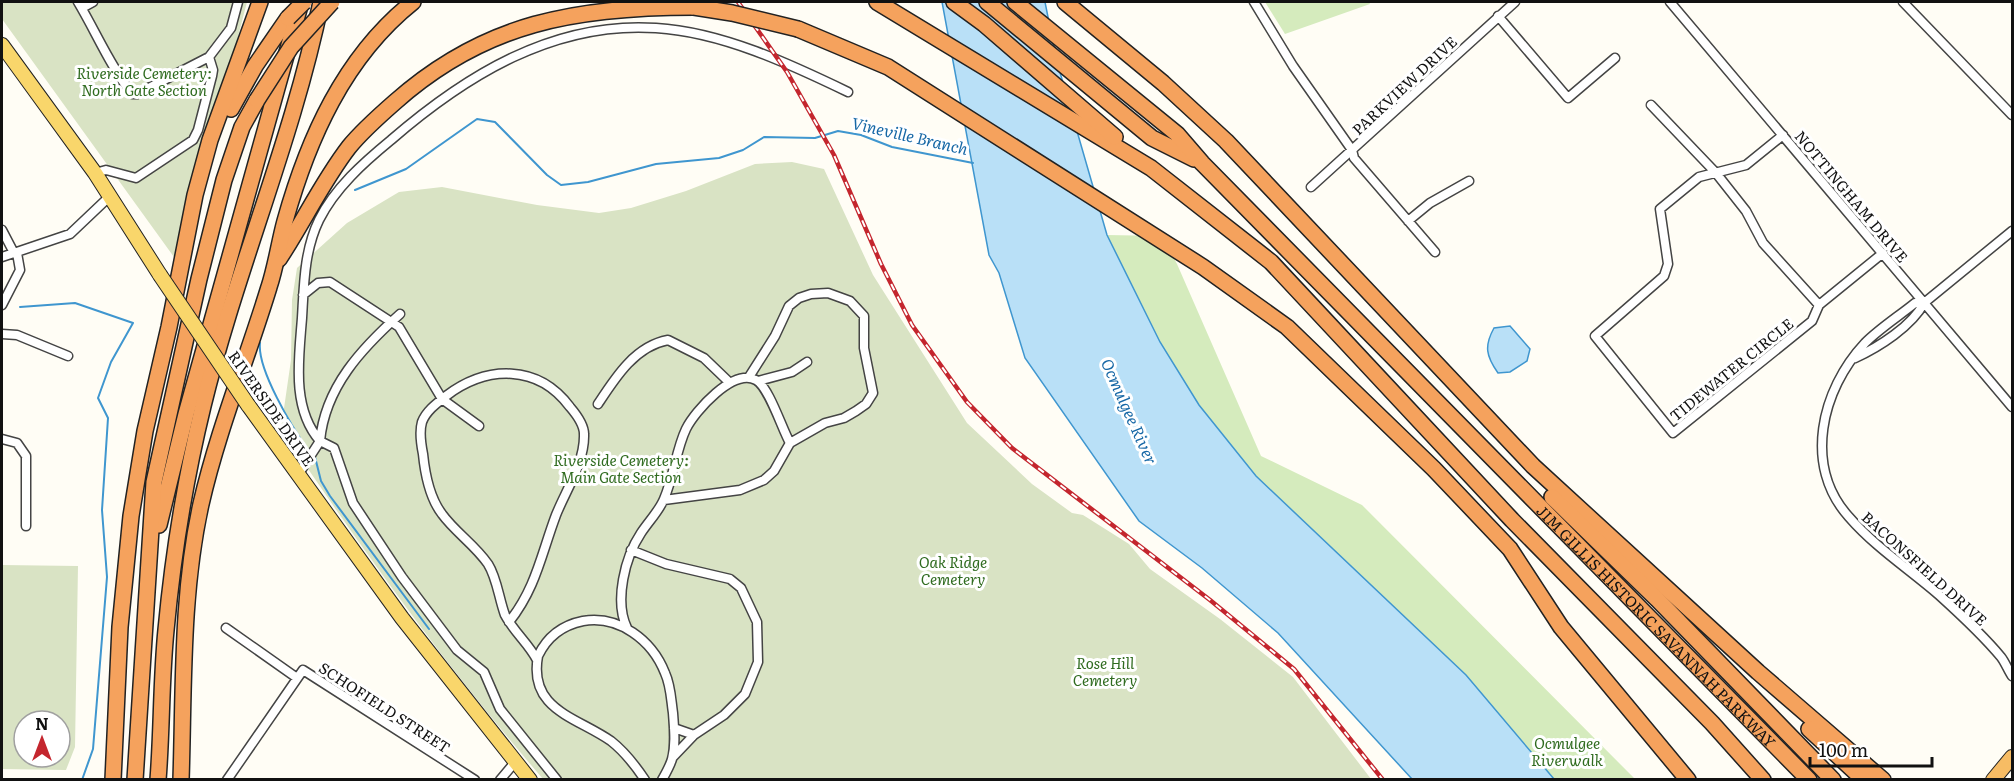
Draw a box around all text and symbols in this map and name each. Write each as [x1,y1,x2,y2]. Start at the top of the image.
street label: PARKVIEW DRIVE [1346,30,1462,140]
park label: Riverside Cemetery: North Gate Section [76,61,212,101]
water label: Vineville Branch [850,110,971,160]
street label: NOTTINGHAM DRIVE [1790,125,1914,267]
street label: TIDEWATER CIRCLE [1664,312,1798,426]
street label: RIVERSIDE DRIVE [223,345,321,471]
water label: Ocmulgee River [1096,354,1164,468]
park label: Riverside Cemetery: Main Gate Section [553,448,689,488]
street label: JIM GILLIS HISTORIC SAVANNAH PARKWAY [1532,499,1782,752]
street label: BACONSFIELD DRIVE [1857,505,1993,631]
park label: Oak Ridge Cemetery [919,550,987,590]
park label: Rose Hill Cemetery [1073,651,1137,691]
street label: SCHOFIELD STREET [315,656,455,758]
north arrow [12,709,72,769]
text: N [35,711,49,735]
scale bar [1810,730,1932,768]
park label: Ocmulgee Riverwalk [1531,731,1604,771]
text: 100 m [1819,736,1868,763]

